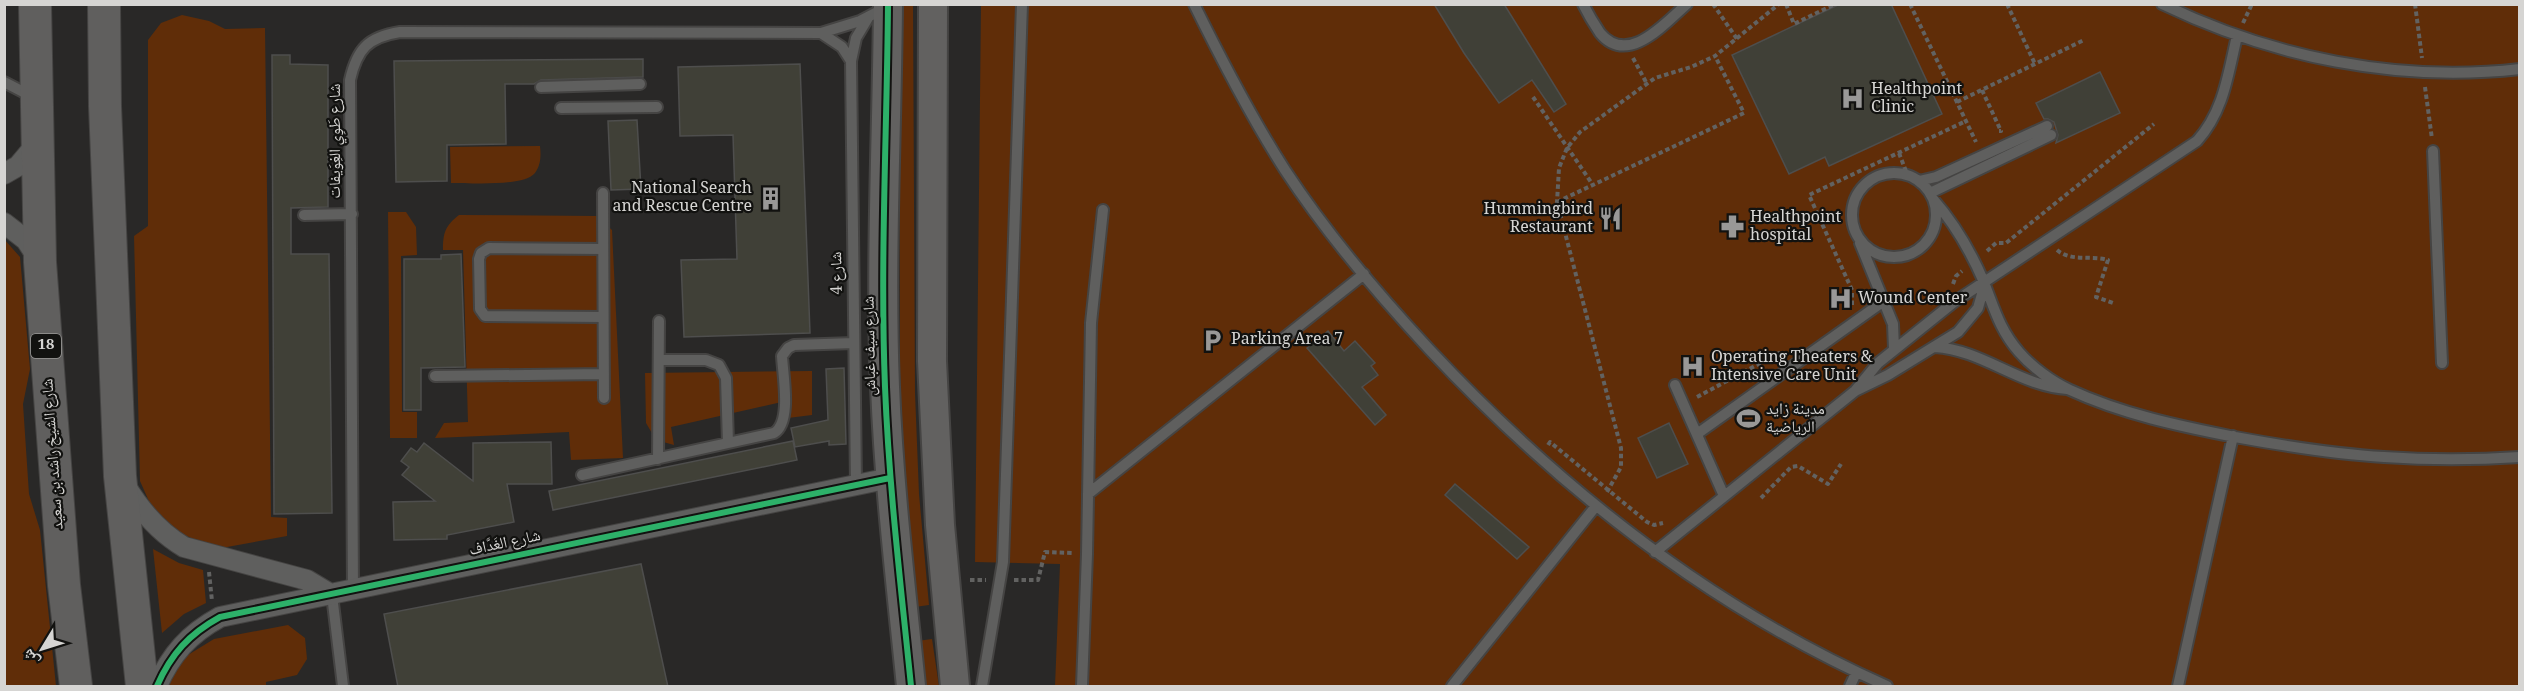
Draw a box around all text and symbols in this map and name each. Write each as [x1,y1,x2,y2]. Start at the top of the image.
place label: Healthpoint Clinic [1871,77,1963,122]
street label: شارع طَوِي الغِوَيفات [323,84,350,198]
hospital icon: Healthpoint Clinic [1840,86,1866,112]
place label: National Search and Rescue Centre [612,176,752,221]
building icon: National Search and Rescue Centre [757,185,783,211]
place label: Hummingbird Restaurant [1484,197,1593,242]
place label: Healthpoint hospital [1750,205,1842,250]
restaurant icon: Hummingbird Restaurant [1598,206,1624,232]
pharmacy icon: Healthpoint hospital [1719,214,1745,240]
street label: شارع 4 [824,251,852,295]
hospital icon: Wound Center [1827,286,1853,312]
place label: Wound Center [1858,286,1968,313]
street label: شارع سيف غباش [857,296,885,396]
parking icon: Parking Area 7 [1200,327,1226,353]
place label: Parking Area 7 [1231,327,1343,354]
road number: 18 [31,334,61,358]
place label: Operating Theaters & Intensive Care Unit [1711,345,1873,390]
hospital icon: Operating Theaters & Intensive Care Unit [1680,354,1706,380]
street label: شارع الشيخ راشد بن سعيد [35,378,73,530]
place label: مدينة زايد الرياضية [1766,397,1825,442]
sports icon: مدينة زايد الرياضية [1735,406,1761,432]
street label: شارع الغَدَّاف [467,523,543,565]
north arrow [12,619,72,679]
text: ش [16,642,48,672]

